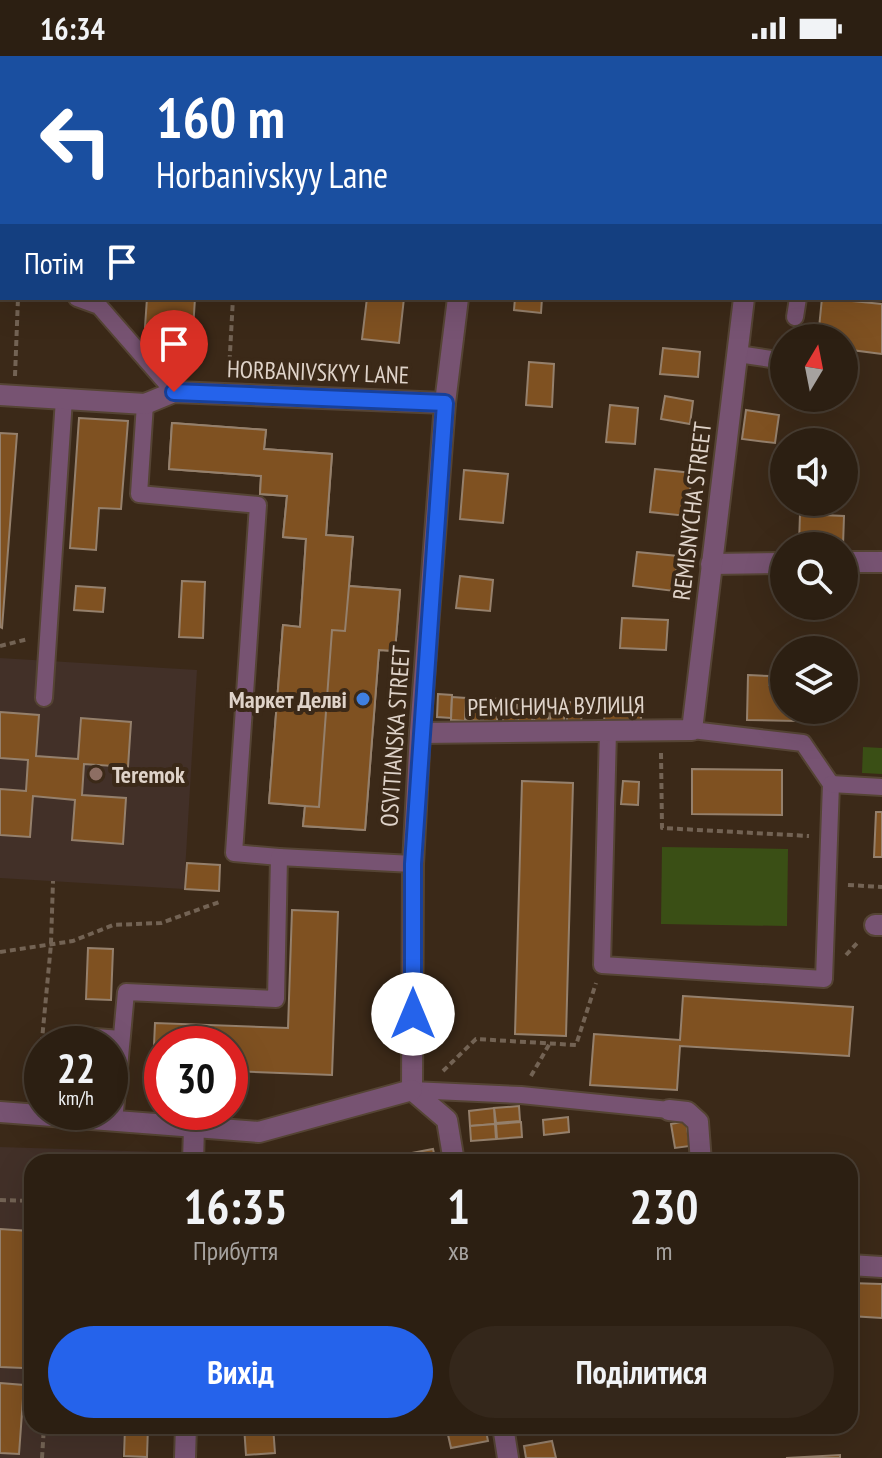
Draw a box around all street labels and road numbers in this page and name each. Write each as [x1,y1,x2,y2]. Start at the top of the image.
street label: HORBANIVSKYY LANE [226,353,410,391]
street label: REMISNYCHA STREET [666,420,718,602]
street label: OSVITIANSKA STREET [373,644,417,828]
street label: РЕМІСНИЧА ВУЛИЦЯ [467,689,645,723]

